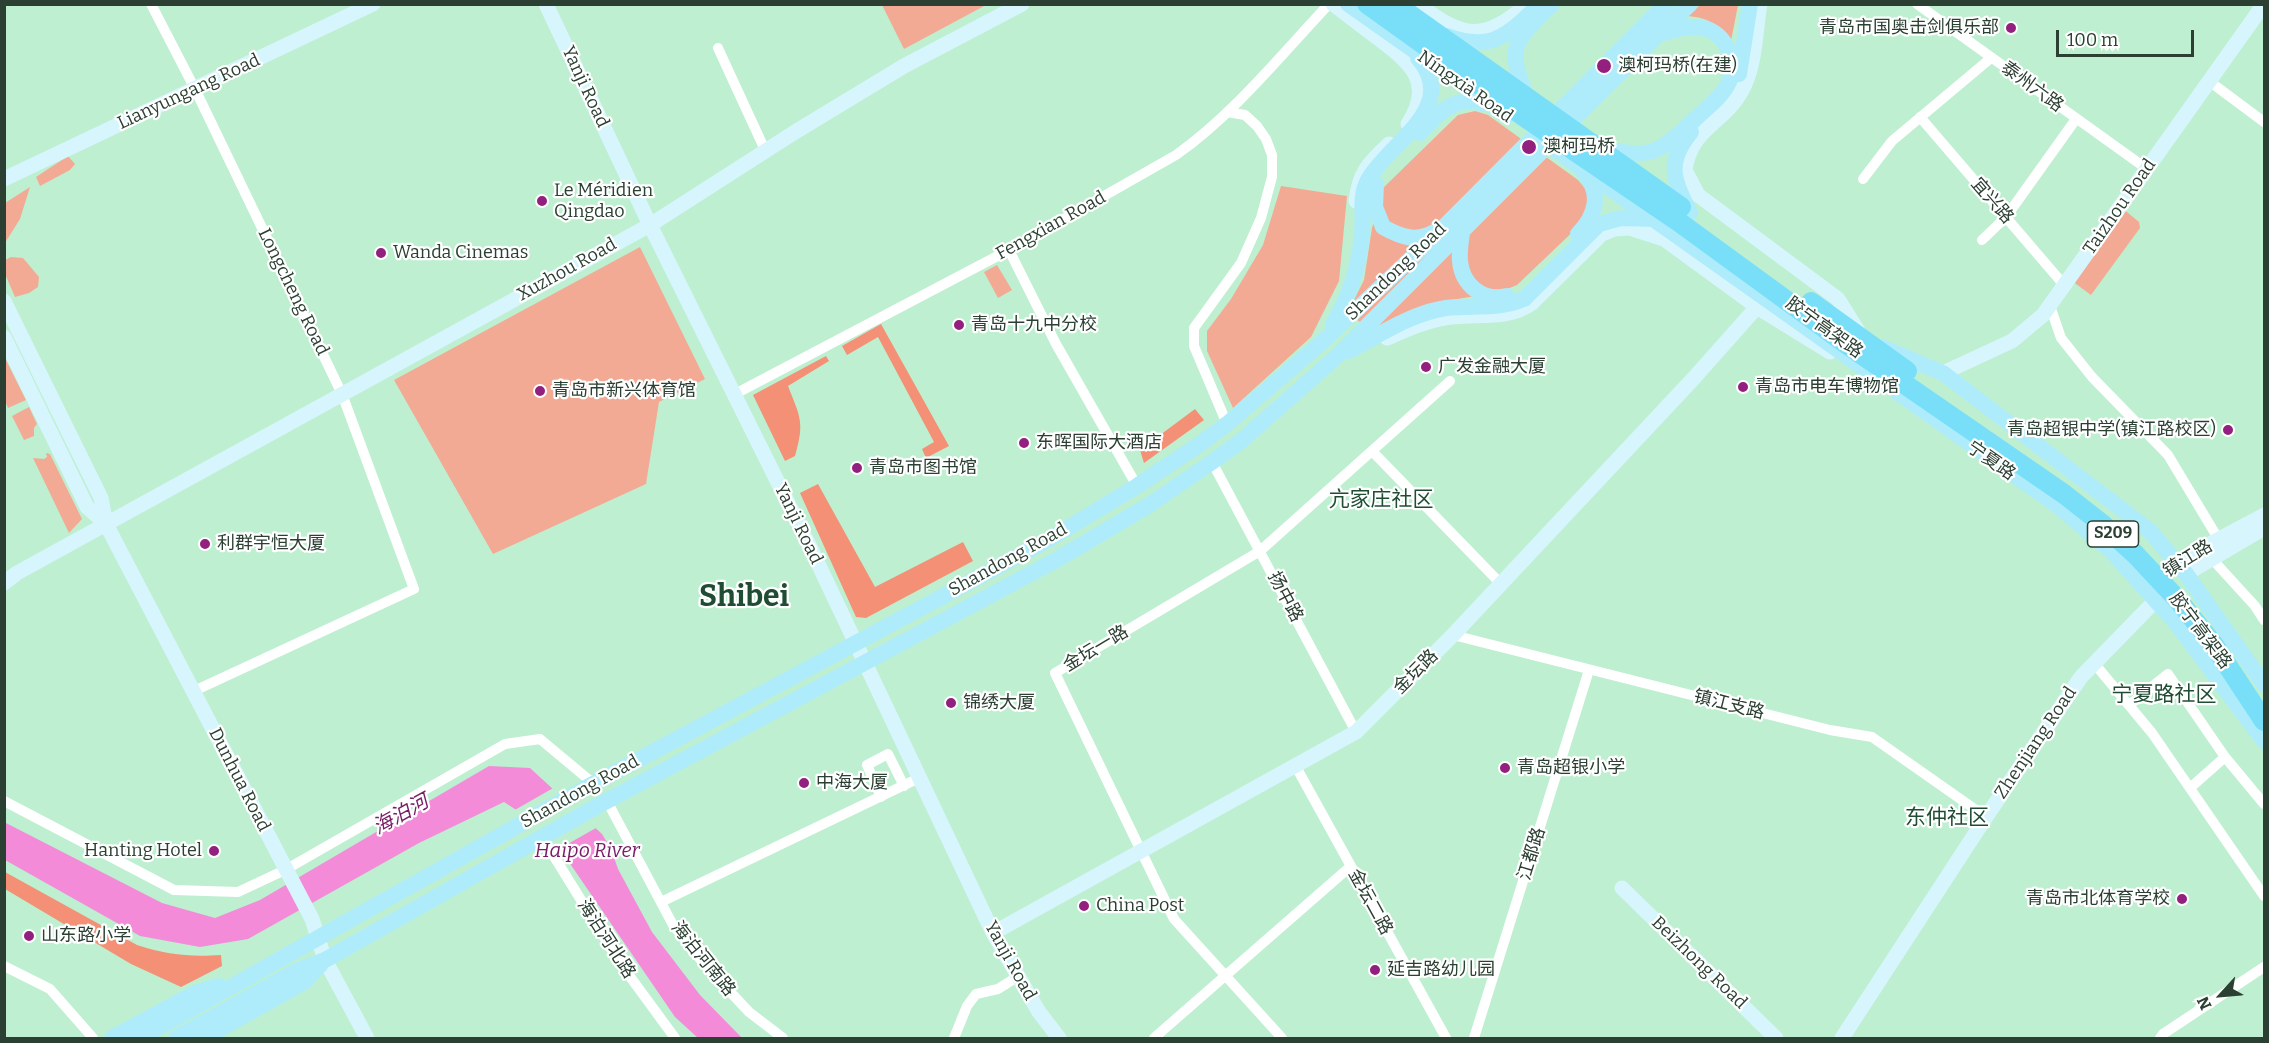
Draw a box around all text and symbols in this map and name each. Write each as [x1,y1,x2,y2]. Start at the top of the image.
place label: 青岛市国奥击剑俱乐部 [1819,17,1999,39]
scale bar [2059,18,2197,56]
marker: 青岛市国奥击剑俱乐部 [2004,21,2018,35]
text: 100 m [2067,29,2118,51]
street label: Yanji Road [557,43,613,131]
street label: Níngxià Road [1413,46,1517,128]
street label: Lianyungang Road [114,50,264,134]
place label: 澳柯玛桥(在建) [1618,55,1737,77]
marker: 澳柯玛桥(在建) [1595,57,1613,75]
street label: 泰州六路 [1997,57,2067,117]
place label: 澳柯玛桥 [1543,136,1615,158]
marker: 澳柯玛桥 [1520,138,1538,156]
street label: Taizhou Road [2079,155,2161,259]
street label: 宜兴路 [1966,174,2018,228]
place label: Le Méridien Qingdao [554,180,653,222]
street label: Fengxian Road [992,187,1110,265]
marker: Le Méridien Qingdao [535,194,549,208]
street label: Shandong Road [1341,219,1451,325]
street label: Longcheng Road [253,225,333,359]
street label: Xuzhou Road [514,234,620,306]
place label: Wanda Cinemas [393,242,528,264]
marker: Wanda Cinemas [374,246,388,260]
street label: 胶宁高架路 [1781,293,1867,363]
place label: 青岛十九中分校 [971,314,1097,336]
marker: 青岛十九中分校 [952,318,966,332]
place label: 广发金融大厦 [1438,356,1546,378]
marker: 广发金融大厦 [1419,360,1433,374]
place label: 青岛市电车博物馆 [1755,376,1899,398]
place label: 青岛市新兴体育馆 [552,380,696,402]
marker: 青岛市电车博物馆 [1736,380,1750,394]
marker: 青岛市新兴体育馆 [533,384,547,398]
place label: 青岛超银中学(镇江路校区) [2007,419,2216,441]
marker: 青岛超银中学(镇江路校区) [2221,423,2235,437]
place label: 东晖国际大酒店 [1036,432,1162,454]
marker: 东晖国际大酒店 [1017,436,1031,450]
street label: 宁夏路 [1963,437,2019,485]
place label: 青岛市图书馆 [869,457,977,479]
marker: 青岛市图书馆 [850,461,864,475]
street label: Yanji Road [769,480,827,568]
district label: 亢家庄社区 [1329,487,1433,513]
street label: Shandong Road [945,519,1071,601]
road number: S209 [2088,521,2138,547]
place label: 利群宇恒大厦 [217,533,325,555]
street label: 镇江路 [2159,536,2217,582]
marker: 利群宇恒大厦 [198,537,212,551]
street label: 扬中路 [1263,568,1307,626]
district label: Shibei [699,580,789,616]
street label: 胶宁高架路 [2164,589,2236,673]
street label: 金坛一路 [1060,621,1132,677]
street label: 金坛路 [1389,645,1443,699]
district label: 宁夏路社区 [2112,682,2216,708]
street label: Zhenjiang Road [1990,683,2082,803]
street label: 镇江支路 [1691,686,1767,724]
place label: 锦绣大厦 [963,692,1035,714]
marker: 锦绣大厦 [944,696,958,710]
street label: Dunhua Road [204,725,274,835]
street label: Shandong Road [517,751,643,833]
place label: 青岛超银小学 [1517,757,1625,779]
marker: 青岛超银小学 [1498,761,1512,775]
place label: 中海大厦 [816,772,888,794]
marker: 中海大厦 [797,776,811,790]
water label: 海泊河 [369,790,433,840]
district label: 东仲社区 [1905,805,1989,831]
street label: 江都路 [1514,825,1550,883]
water label: Haipo River [534,839,640,863]
place label: Hanting Hotel [84,840,202,862]
marker: Hanting Hotel [207,844,221,858]
street label: 金坛二路 [1343,865,1397,939]
place label: 青岛市北体育学校 [2026,888,2170,910]
marker: 青岛市北体育学校 [2175,892,2189,906]
street label: 海泊河北路 [572,895,640,983]
place label: China Post [1096,895,1184,917]
marker: China Post [1077,899,1091,913]
street label: Beizhong Road [1647,912,1751,1014]
street label: 海泊河南路 [666,917,740,1001]
street label: Yanji Road [979,918,1041,1004]
place label: 山东路小学 [41,925,131,947]
marker: 山东路小学 [22,929,36,943]
place label: 延吉路幼儿园 [1387,959,1495,981]
marker: 延吉路幼儿园 [1368,963,1382,977]
north arrow [2191,965,2251,1025]
text: N [2193,993,2216,1013]

